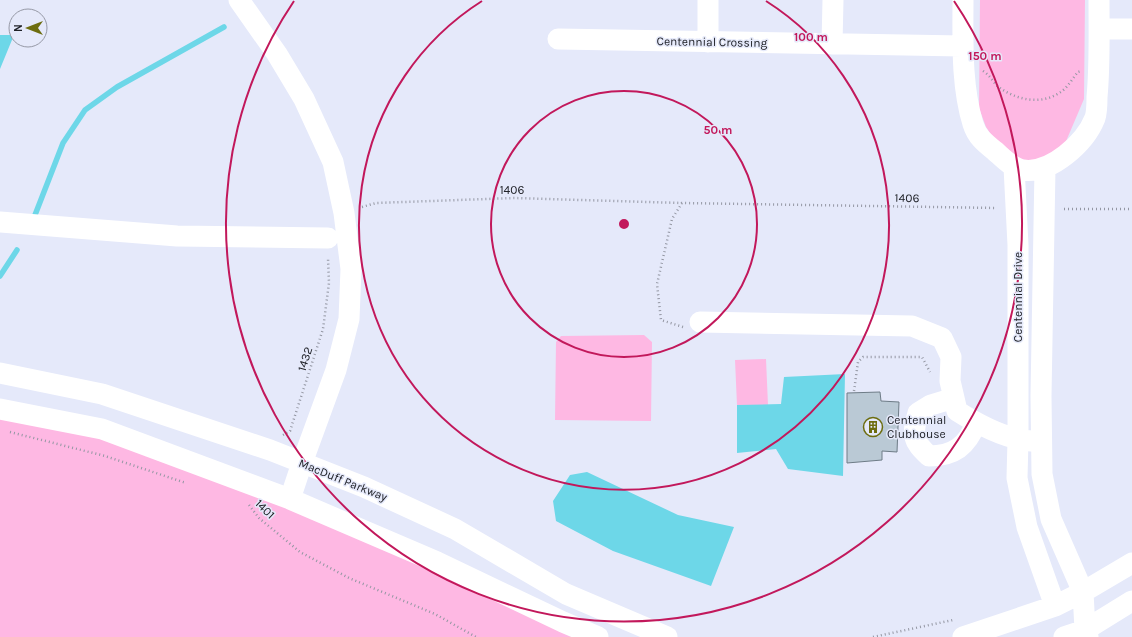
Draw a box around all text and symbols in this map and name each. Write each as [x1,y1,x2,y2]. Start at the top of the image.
north arrow [8,8,48,48]
text: N [12,24,25,32]
text: 100 m [794,30,828,44]
street label: Centennial Crossing [656,34,768,50]
text: 150 m [968,49,1002,63]
text: 50 m [704,123,733,137]
street label: 1406 [500,183,524,197]
street label: 1406 [895,191,920,205]
centre of rings [617,217,631,231]
street label: Centennial Drive [1011,252,1025,342]
street label: 1432 [295,345,315,373]
place label: Centennial Clubhouse [887,413,946,441]
building icon: Centennial Clubhouse [862,416,884,438]
street label: MacDuff Parkway [297,456,390,504]
street label: 1401 [252,496,278,522]

